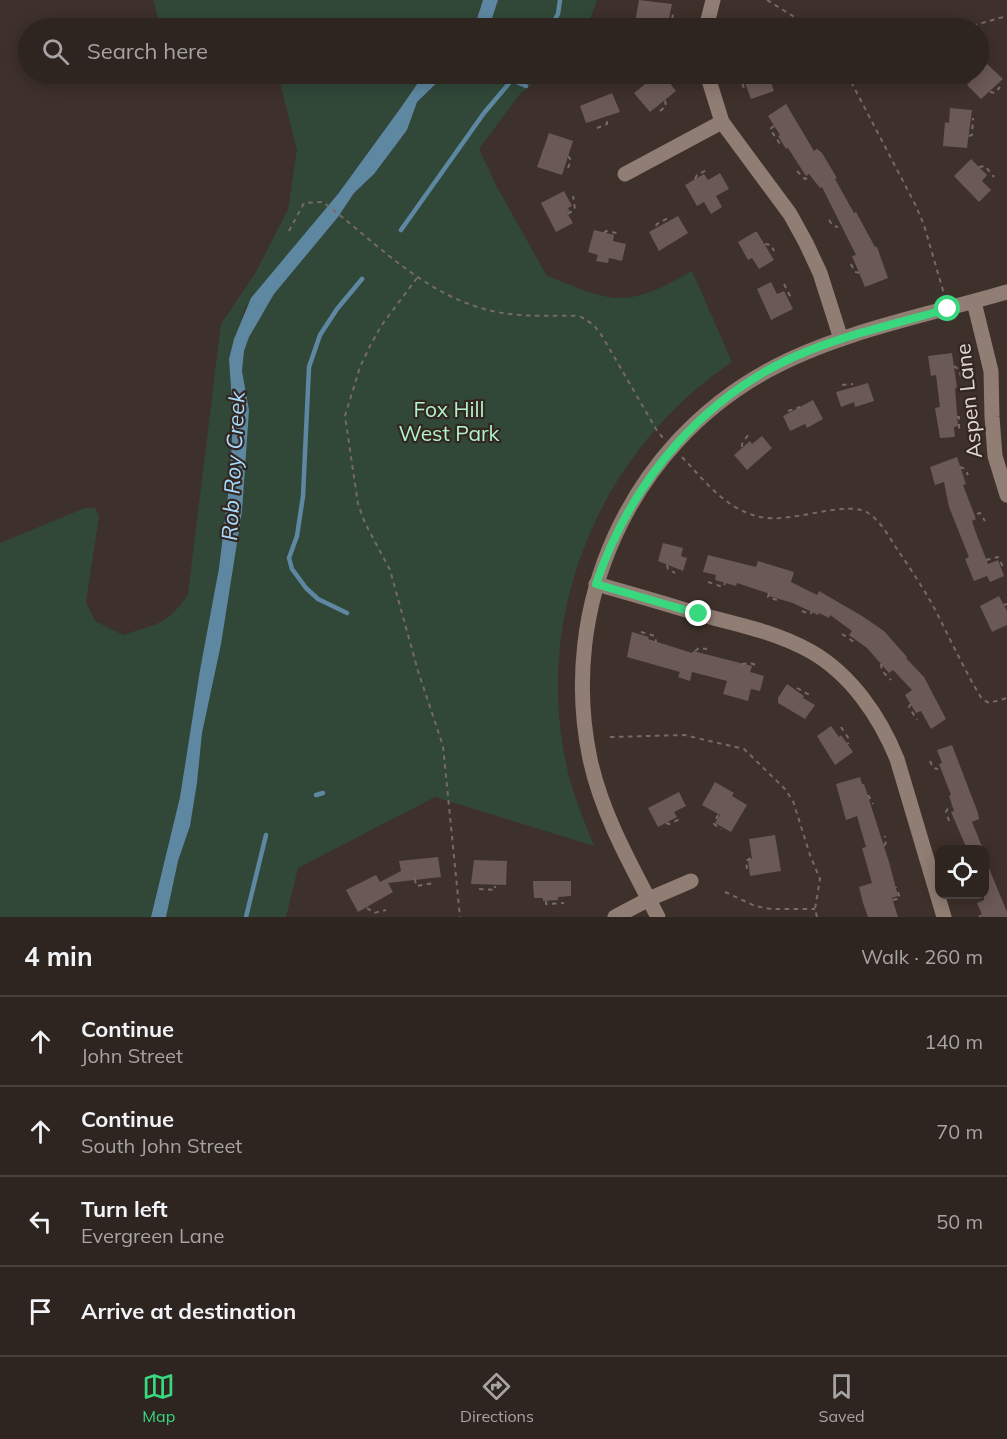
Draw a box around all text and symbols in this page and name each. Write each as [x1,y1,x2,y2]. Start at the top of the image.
search box [18,18,989,84]
icon: search [39,35,72,68]
text: Search here [87,37,208,65]
route start [934,295,960,321]
street label: Aspen Lane [949,342,987,460]
water label: Rob Roy Creek [215,390,251,541]
park label: Fox Hill West Park [399,396,500,446]
route end [685,600,711,626]
map controls [935,845,989,899]
button: locate [935,845,989,899]
text: 4 min [24,940,93,973]
text: Walk · 260 m [861,944,983,969]
text: Continue [81,1015,174,1043]
icon: ahead [24,1025,57,1058]
text: 140 m [924,1029,983,1054]
text: John Street [81,1043,183,1068]
text: Continue [81,1105,174,1133]
icon: ahead [24,1115,57,1148]
text: 70 m [936,1119,983,1144]
text: South John Street [81,1133,242,1158]
text: Turn left [81,1195,168,1223]
icon: left [24,1205,57,1238]
text: 50 m [936,1209,983,1234]
text: Evergreen Lane [81,1223,224,1248]
icon: arrive [24,1295,57,1328]
text: Arrive at destination [81,1297,296,1325]
tab: Map [142,1370,175,1426]
tab: Directions [460,1370,534,1426]
tab: Saved [819,1370,865,1426]

